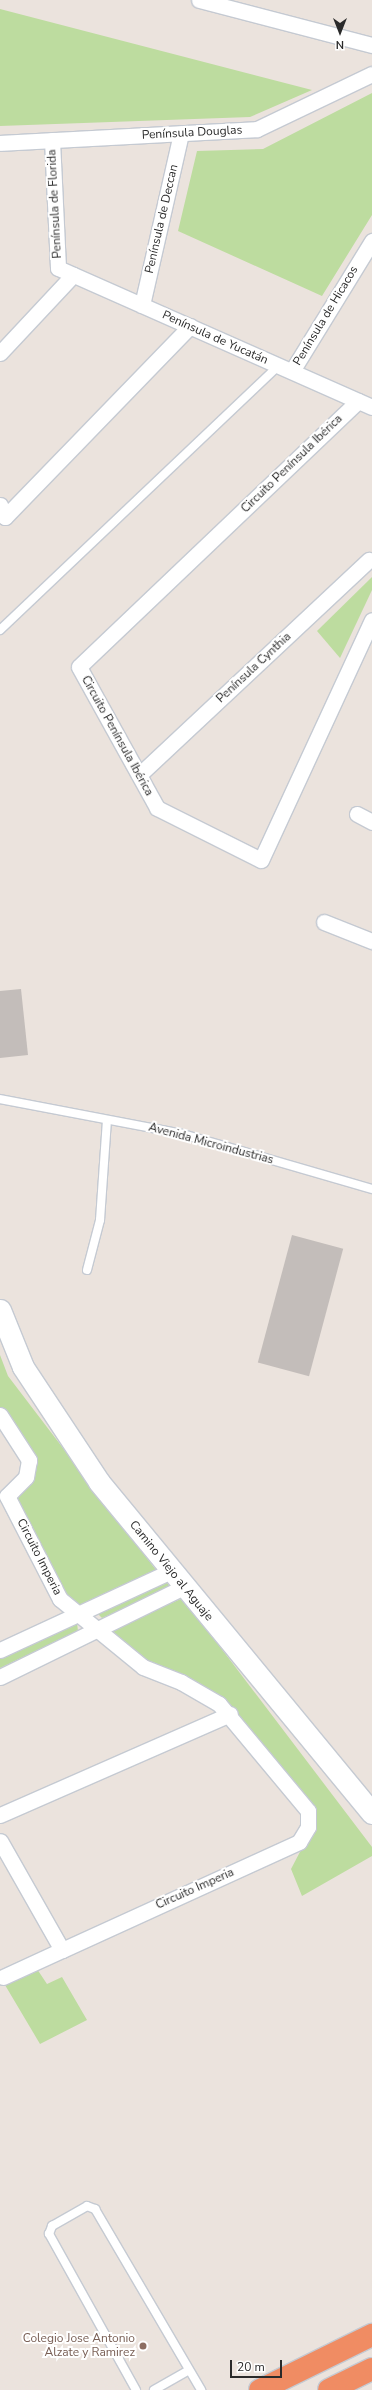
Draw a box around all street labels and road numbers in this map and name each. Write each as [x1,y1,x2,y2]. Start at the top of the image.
street label: Península Douglas [141,123,243,143]
street label: Península de Florida [45,149,65,259]
street label: Península de Deccan [142,163,182,275]
street label: Península de Hicacos [291,264,361,368]
street label: Península de Yucatán [160,308,270,368]
street label: Circuito Península Ibérica [238,412,346,516]
street label: Península Cynthia [214,630,294,706]
street label: Circuito Península Ibérica [78,673,156,799]
street label: Avenida Microindustrias [147,1120,275,1168]
street label: Circuito Imperia [13,1516,65,1598]
street label: Camino Viejo al Aguaje [126,1518,216,1624]
street label: Circuito Imperia [154,1865,236,1913]

